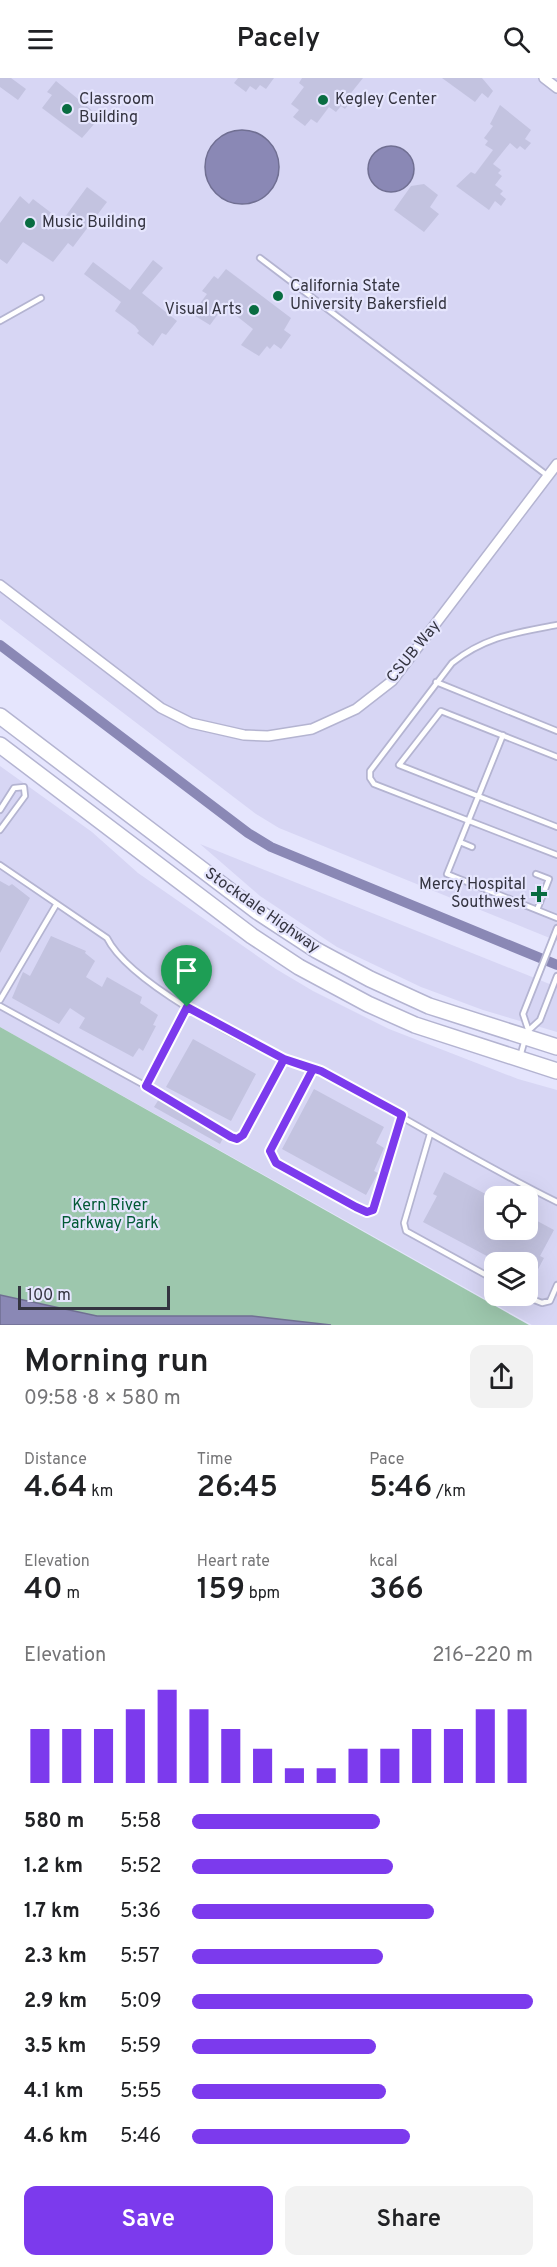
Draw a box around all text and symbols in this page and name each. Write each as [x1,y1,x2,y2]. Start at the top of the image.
text: Pacely [237,22,320,56]
icon: menu [24,23,57,56]
icon: search [500,23,533,56]
place label: Classroom Building [79,90,154,128]
place label: Kegley Center [335,90,437,110]
marker: Kegley Center [316,93,330,107]
marker: Classroom Building [60,102,74,116]
place label: Music Building [42,213,146,233]
marker: Music Building [23,216,37,230]
place label: California State University Bakersfield [290,277,447,315]
marker: California State University Bakersfield [271,289,285,303]
place label: Visual Arts [165,300,242,320]
marker: Visual Arts [247,303,261,317]
street label: CSUB Way [383,617,445,687]
street label: Stockdale Highway [201,864,323,958]
place label: Mercy Hospital Southwest [419,875,526,913]
marker: Mercy Hospital Southwest [530,885,548,903]
pin [161,945,212,1007]
icon: arrive [170,954,203,987]
map controls [484,1186,538,1306]
button: locate [484,1186,538,1240]
park label: Kern River Parkway Park [61,1196,159,1234]
button: layers [484,1252,538,1306]
scale bar [18,1283,170,1310]
text: 100 m [27,1286,71,1306]
text: Morning run [24,1342,209,1384]
button: share [470,1345,533,1408]
text: 09:58 · 8 × 580 m [24,1386,181,1412]
text: Distance [24,1450,87,1470]
text: Time [197,1450,232,1470]
text: Pace [369,1450,404,1470]
text: 4.64 [24,1470,87,1507]
text: 26:45 [197,1470,278,1507]
text: 5:46 [369,1470,432,1507]
text: km [87,1482,113,1502]
text: /km [432,1482,466,1502]
text: Elevation [24,1552,90,1572]
text: Heart rate [197,1552,270,1572]
text: kcal [369,1552,398,1572]
text: 40 [24,1572,63,1609]
text: 159 [197,1572,245,1609]
text: 366 [369,1572,424,1609]
text: m [63,1584,80,1604]
text: bpm [245,1584,280,1604]
text: Elevation [24,1643,106,1669]
text: 216–220 m [432,1643,533,1669]
text: 580 m [24,1809,84,1835]
text: 5:58 [120,1809,162,1835]
text: 1.2 km [24,1854,83,1880]
text: 5:52 [120,1854,161,1880]
text: 1.7 km [24,1899,80,1925]
text: 5:36 [120,1899,161,1925]
text: 2.3 km [24,1944,87,1970]
text: 5:57 [120,1944,160,1970]
text: 2.9 km [24,1989,87,2015]
text: 5:09 [120,1989,162,2015]
text: 3.5 km [24,2034,86,2060]
text: 5:59 [120,2034,161,2060]
text: 4.1 km [24,2079,83,2105]
text: 5:55 [120,2079,162,2105]
text: 4.6 km [24,2124,88,2150]
text: 5:46 [120,2124,161,2150]
button: Save [24,2186,273,2255]
button: Share [285,2186,533,2255]

